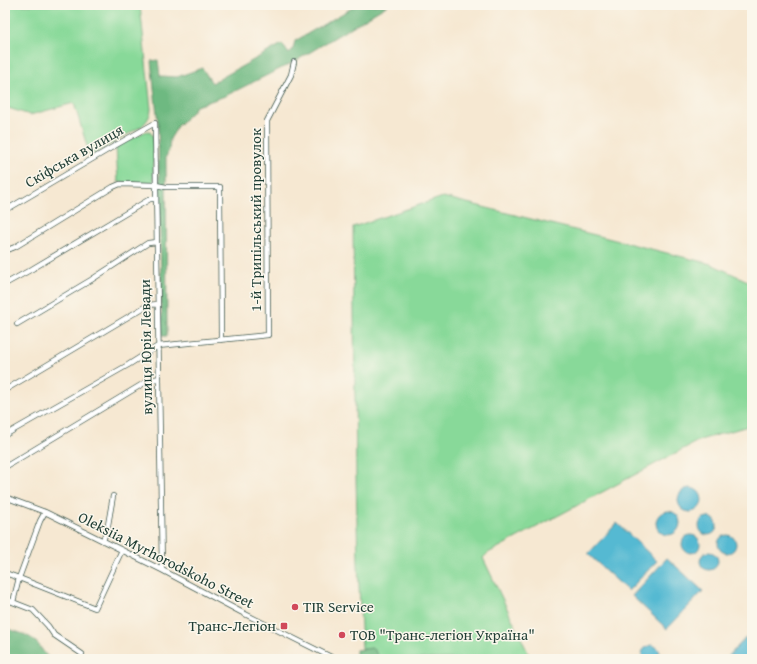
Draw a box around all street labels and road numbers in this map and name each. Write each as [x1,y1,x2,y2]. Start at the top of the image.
street label: Скіфська вулиця [21,119,127,192]
street label: 1-й Трипільський провулок [245,128,266,312]
street label: вулиця Юрія Левади [134,279,157,415]
street label: Oleksiia Myrhorodskoho Street [75,506,258,613]

